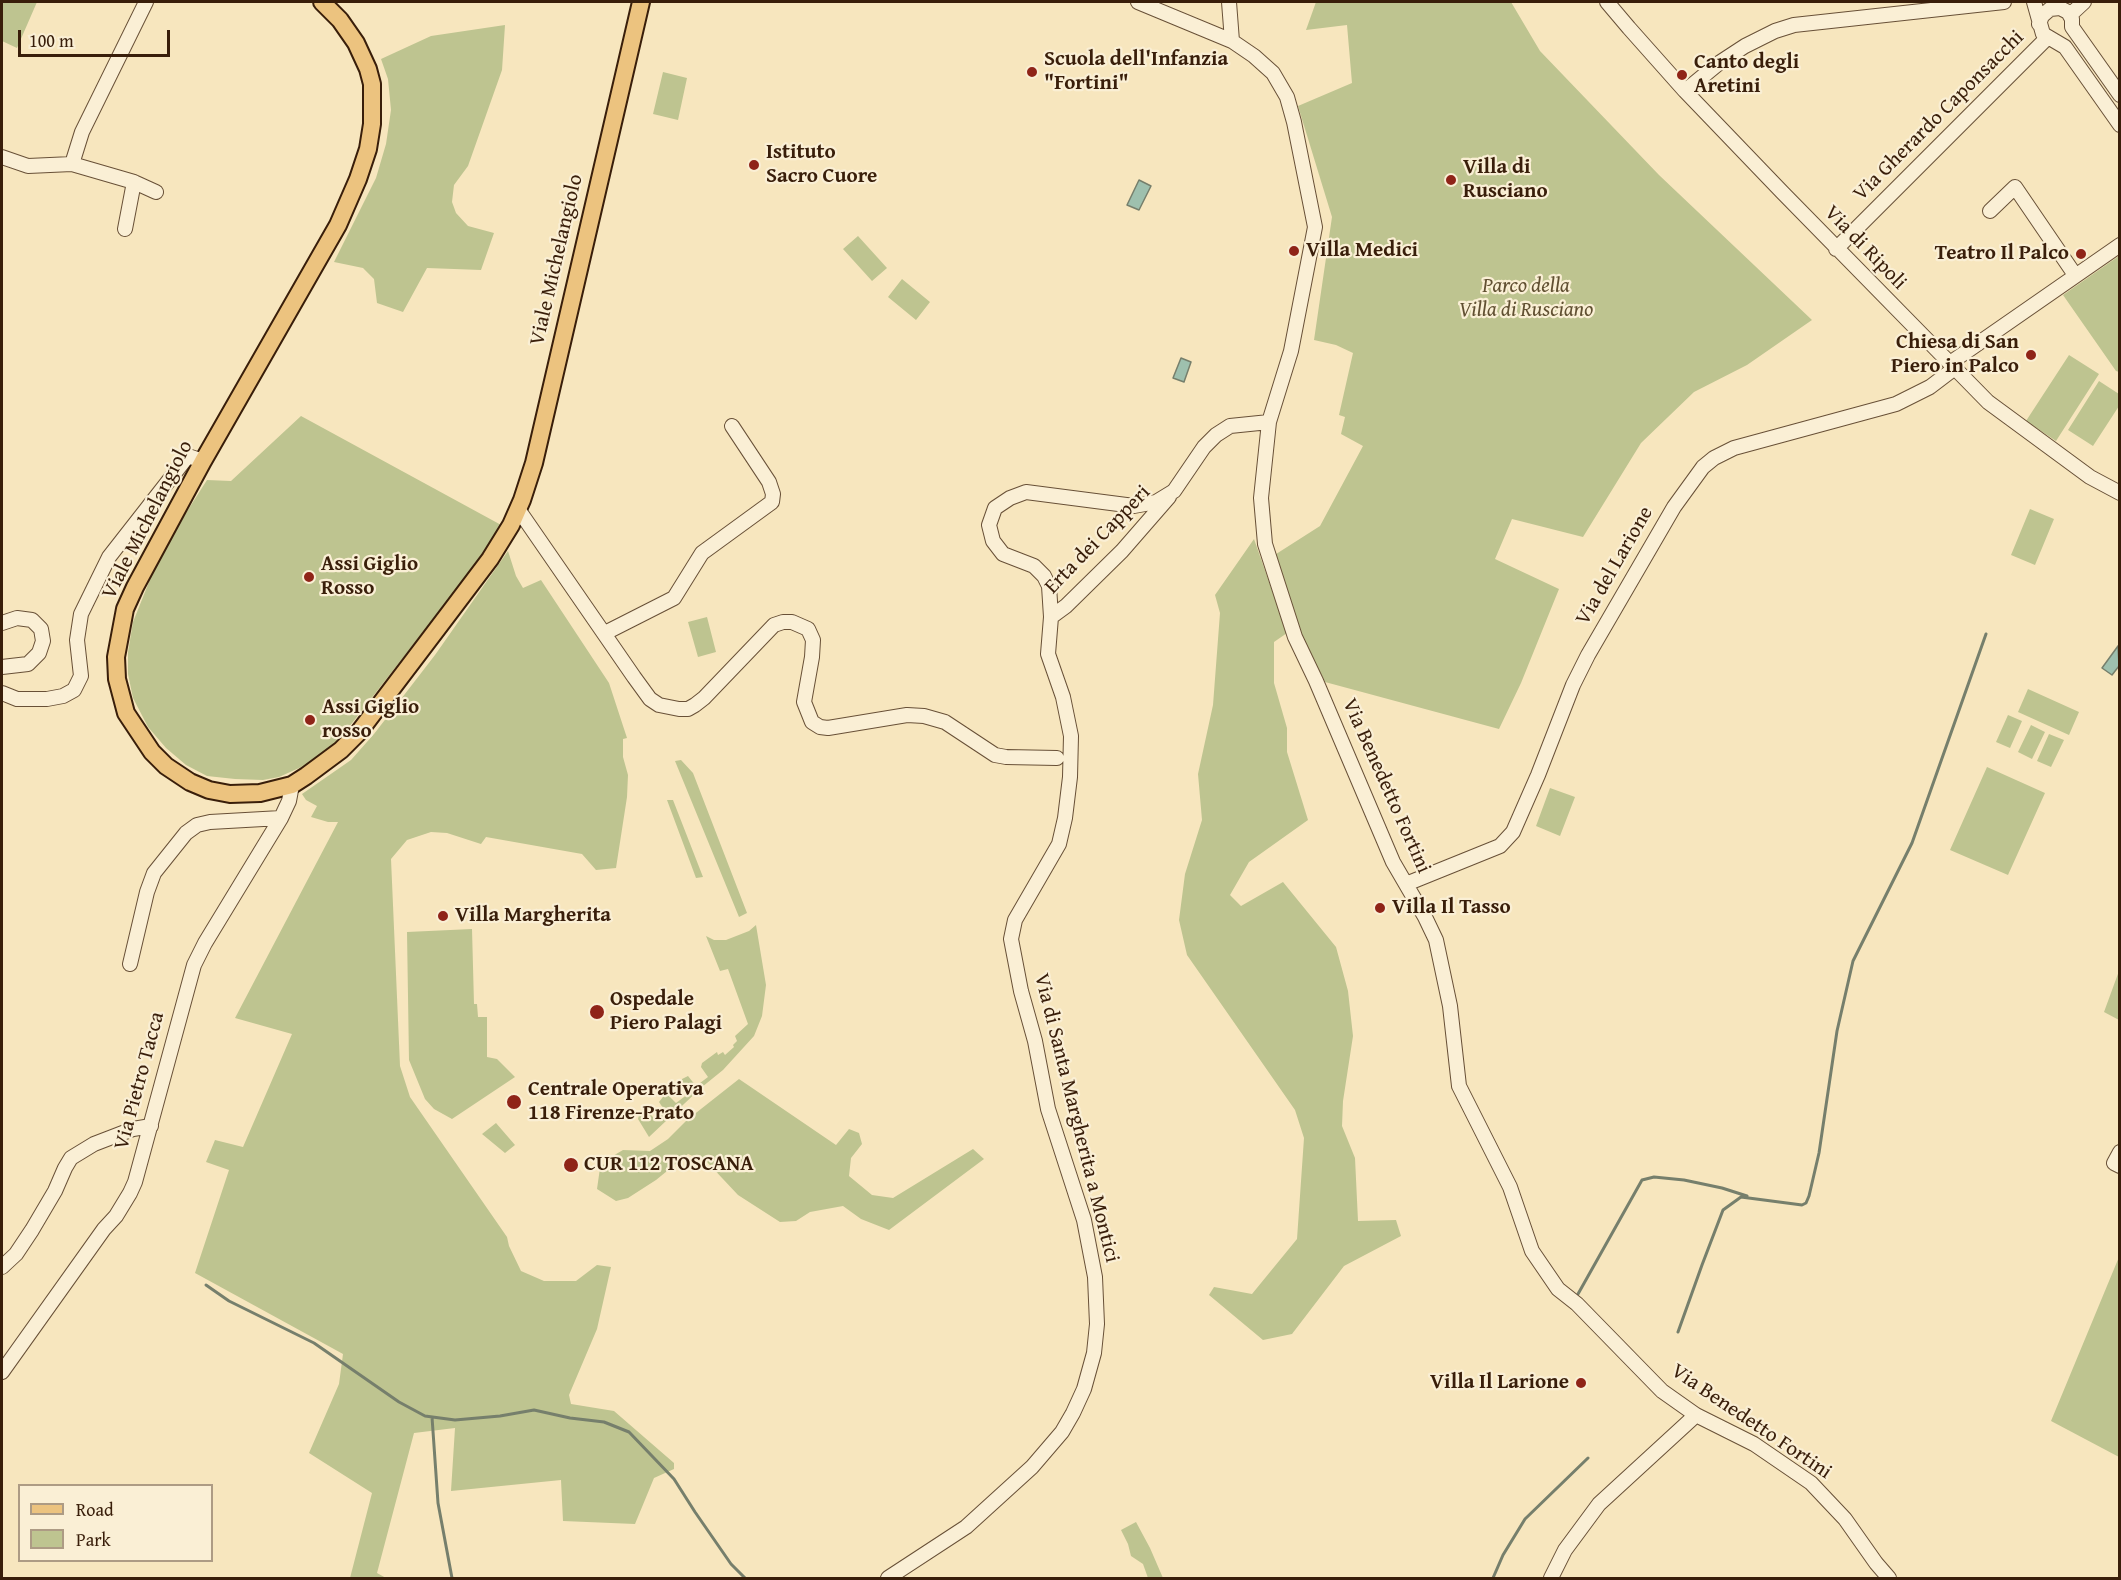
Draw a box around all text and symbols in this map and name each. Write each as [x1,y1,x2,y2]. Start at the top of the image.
scale bar [21,18,172,56]
street label: Via Gherardo Caponsacchi [1848,25,2030,207]
text: 100 m [29,27,74,54]
place label: Scuola dell'Infanzia "Fortini" [1044,47,1228,97]
place label: Canto degli Aretini [1694,50,1799,100]
marker: Scuola dell'Infanzia "Fortini" [1025,65,1039,79]
marker: Canto degli Aretini [1675,68,1689,82]
place label: Istituto Sacro Cuore [766,140,877,190]
place label: Villa di Rusciano [1463,155,1548,205]
marker: Istituto Sacro Cuore [747,158,761,172]
street label: Viale Michelangiolo [525,172,589,348]
marker: Villa di Rusciano [1444,173,1458,187]
street label: Via di Ripoli [1819,200,1911,296]
place label: Villa Medici [1306,238,1418,264]
place label: Teatro Il Palco [1935,241,2069,267]
marker: Villa Medici [1287,244,1301,258]
marker: Teatro Il Palco [2074,247,2088,261]
park label: Parco della Villa di Rusciano [1459,274,1593,324]
place label: Chiesa di San Piero in Palco [1891,330,2019,380]
marker: Chiesa di San Piero in Palco [2024,348,2038,362]
street label: Viale Michelangiolo [97,436,199,604]
street label: Erta dei Capperi [1040,480,1156,600]
street label: Via del Larione [1571,502,1659,630]
place label: Assi Giglio Rosso [321,552,418,602]
marker: Assi Giglio Rosso [302,570,316,584]
place label: Assi Giglio rosso [322,695,419,745]
street label: Via Benedetto Fortini [1336,695,1436,877]
marker: Assi Giglio rosso [303,713,317,727]
place label: Villa Il Tasso [1392,895,1511,921]
marker: Villa Il Tasso [1373,901,1387,915]
place label: Villa Margherita [455,903,611,929]
marker: Villa Margherita [436,909,450,923]
street label: Via di Santa Margherita a Montici [1028,971,1124,1265]
place label: Ospedale Piero Palagi [610,987,722,1037]
marker: Ospedale Piero Palagi [588,1003,606,1021]
street label: Via Pietro Tacca [109,1009,171,1153]
place label: Centrale Operativa 118 Firenze-Prato [528,1077,703,1127]
marker: Centrale Operativa 118 Firenze-Prato [505,1093,523,1111]
place label: CUR 112 TOSCANA [584,1152,754,1178]
marker: CUR 112 TOSCANA [562,1156,580,1174]
street label: Via Benedetto Fortini [1666,1359,1836,1485]
place label: Villa Il Larione [1430,1370,1569,1396]
marker: Villa Il Larione [1574,1376,1588,1390]
legend [18,1484,213,1562]
text: Road [76,1496,114,1523]
text: Park [76,1526,111,1553]

